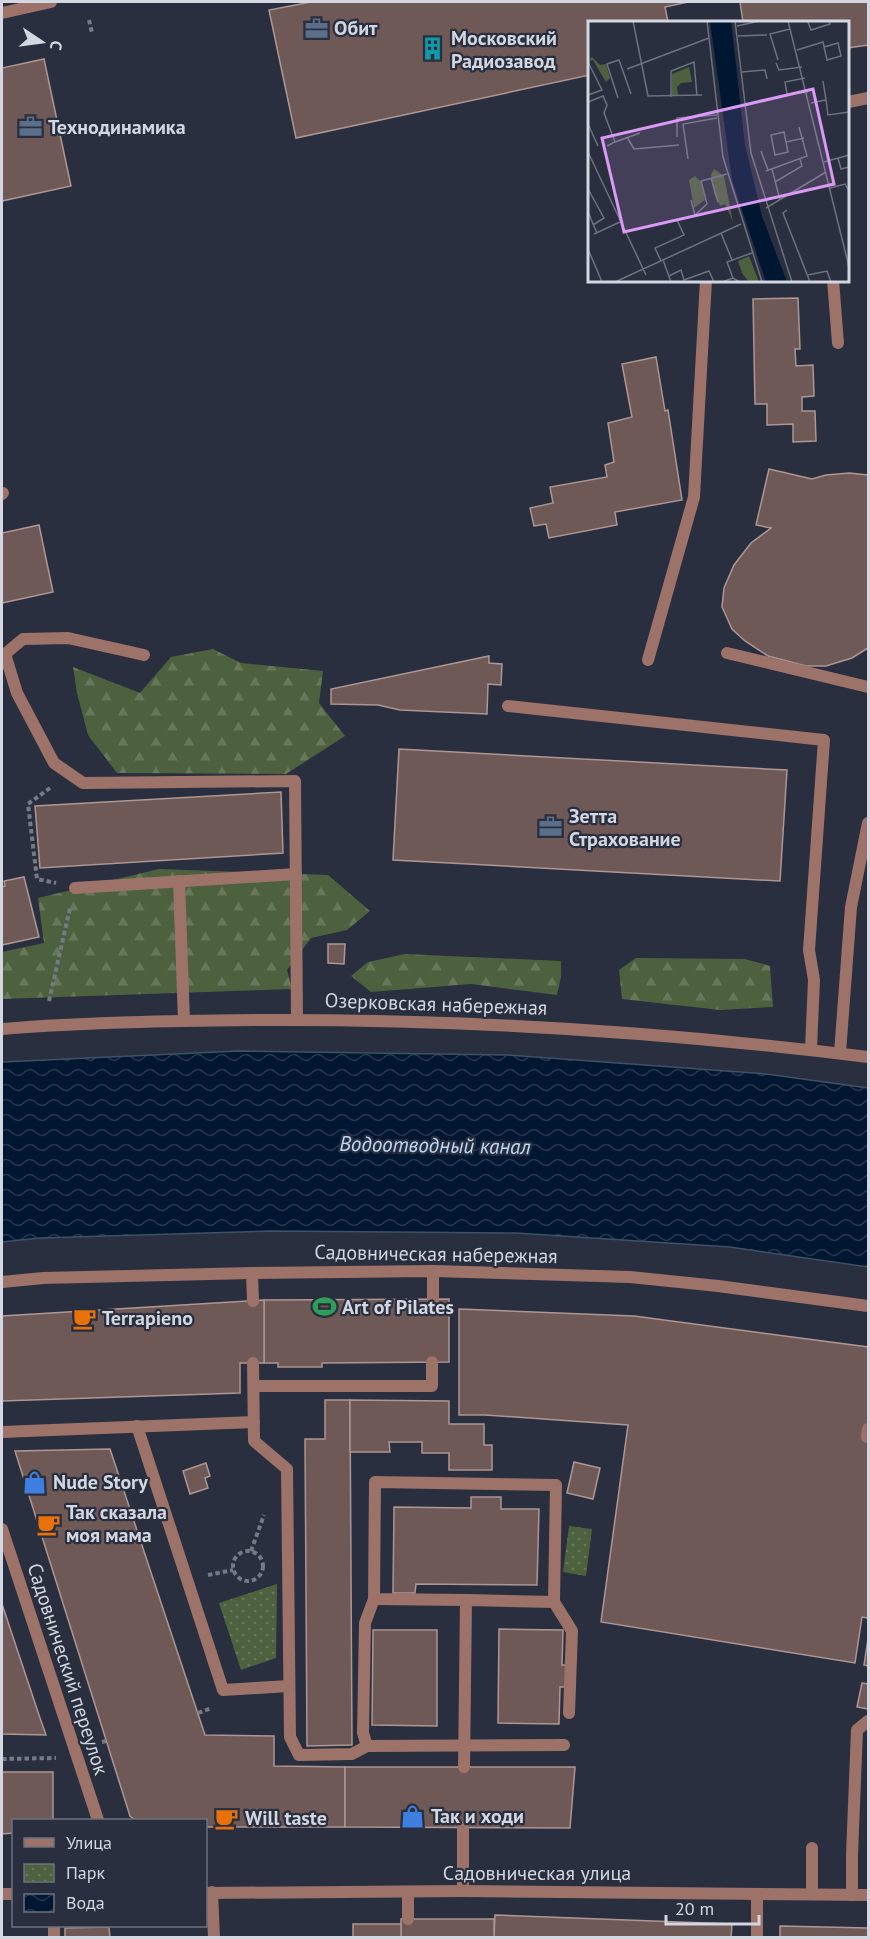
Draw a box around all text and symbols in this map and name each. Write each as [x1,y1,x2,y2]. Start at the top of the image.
north arrow [12,12,72,72]
office icon: Обит [303,15,329,41]
place label: Обит [334,15,378,41]
inset map [588,21,849,282]
place label: Московский Радиозавод [451,25,557,74]
building icon: Московский Радиозавод [420,36,446,62]
text: С [46,39,67,52]
office icon: Технодинамика [17,114,43,140]
place label: Технодинамика [48,114,186,140]
place label: Зетта Страхование [569,803,681,852]
office icon: Зетта Страхование [538,814,564,840]
street label: Озерковская набережная [324,987,548,1021]
water label: Водоотводный канал [339,1130,531,1160]
street label: Садовническая набережная [314,1239,558,1269]
sports icon: Art of Pilates [311,1294,337,1320]
place label: Art of Pilates [342,1294,454,1320]
cafe icon: Terrapieno [71,1305,97,1331]
place label: Terrapieno [102,1305,193,1331]
shop icon: Nude Story [22,1469,48,1495]
place label: Nude Story [53,1469,148,1495]
place label: Так сказала моя мама [66,1499,167,1548]
cafe icon: Так сказала моя мама [35,1511,61,1537]
street label: Садовнический переулок [21,1560,115,1779]
shop icon: Так и ходи [400,1803,426,1829]
place label: Так и ходи [431,1803,524,1829]
cafe icon: Will taste [214,1805,240,1831]
place label: Will taste [245,1805,327,1831]
legend [12,1819,207,1927]
text: Улица [66,1831,112,1854]
street label: Садовническая улица [443,1860,631,1886]
text: Парк [66,1861,106,1884]
scale bar [666,1888,759,1926]
text: Вода [66,1891,105,1914]
text: 20 m [675,1897,714,1920]

